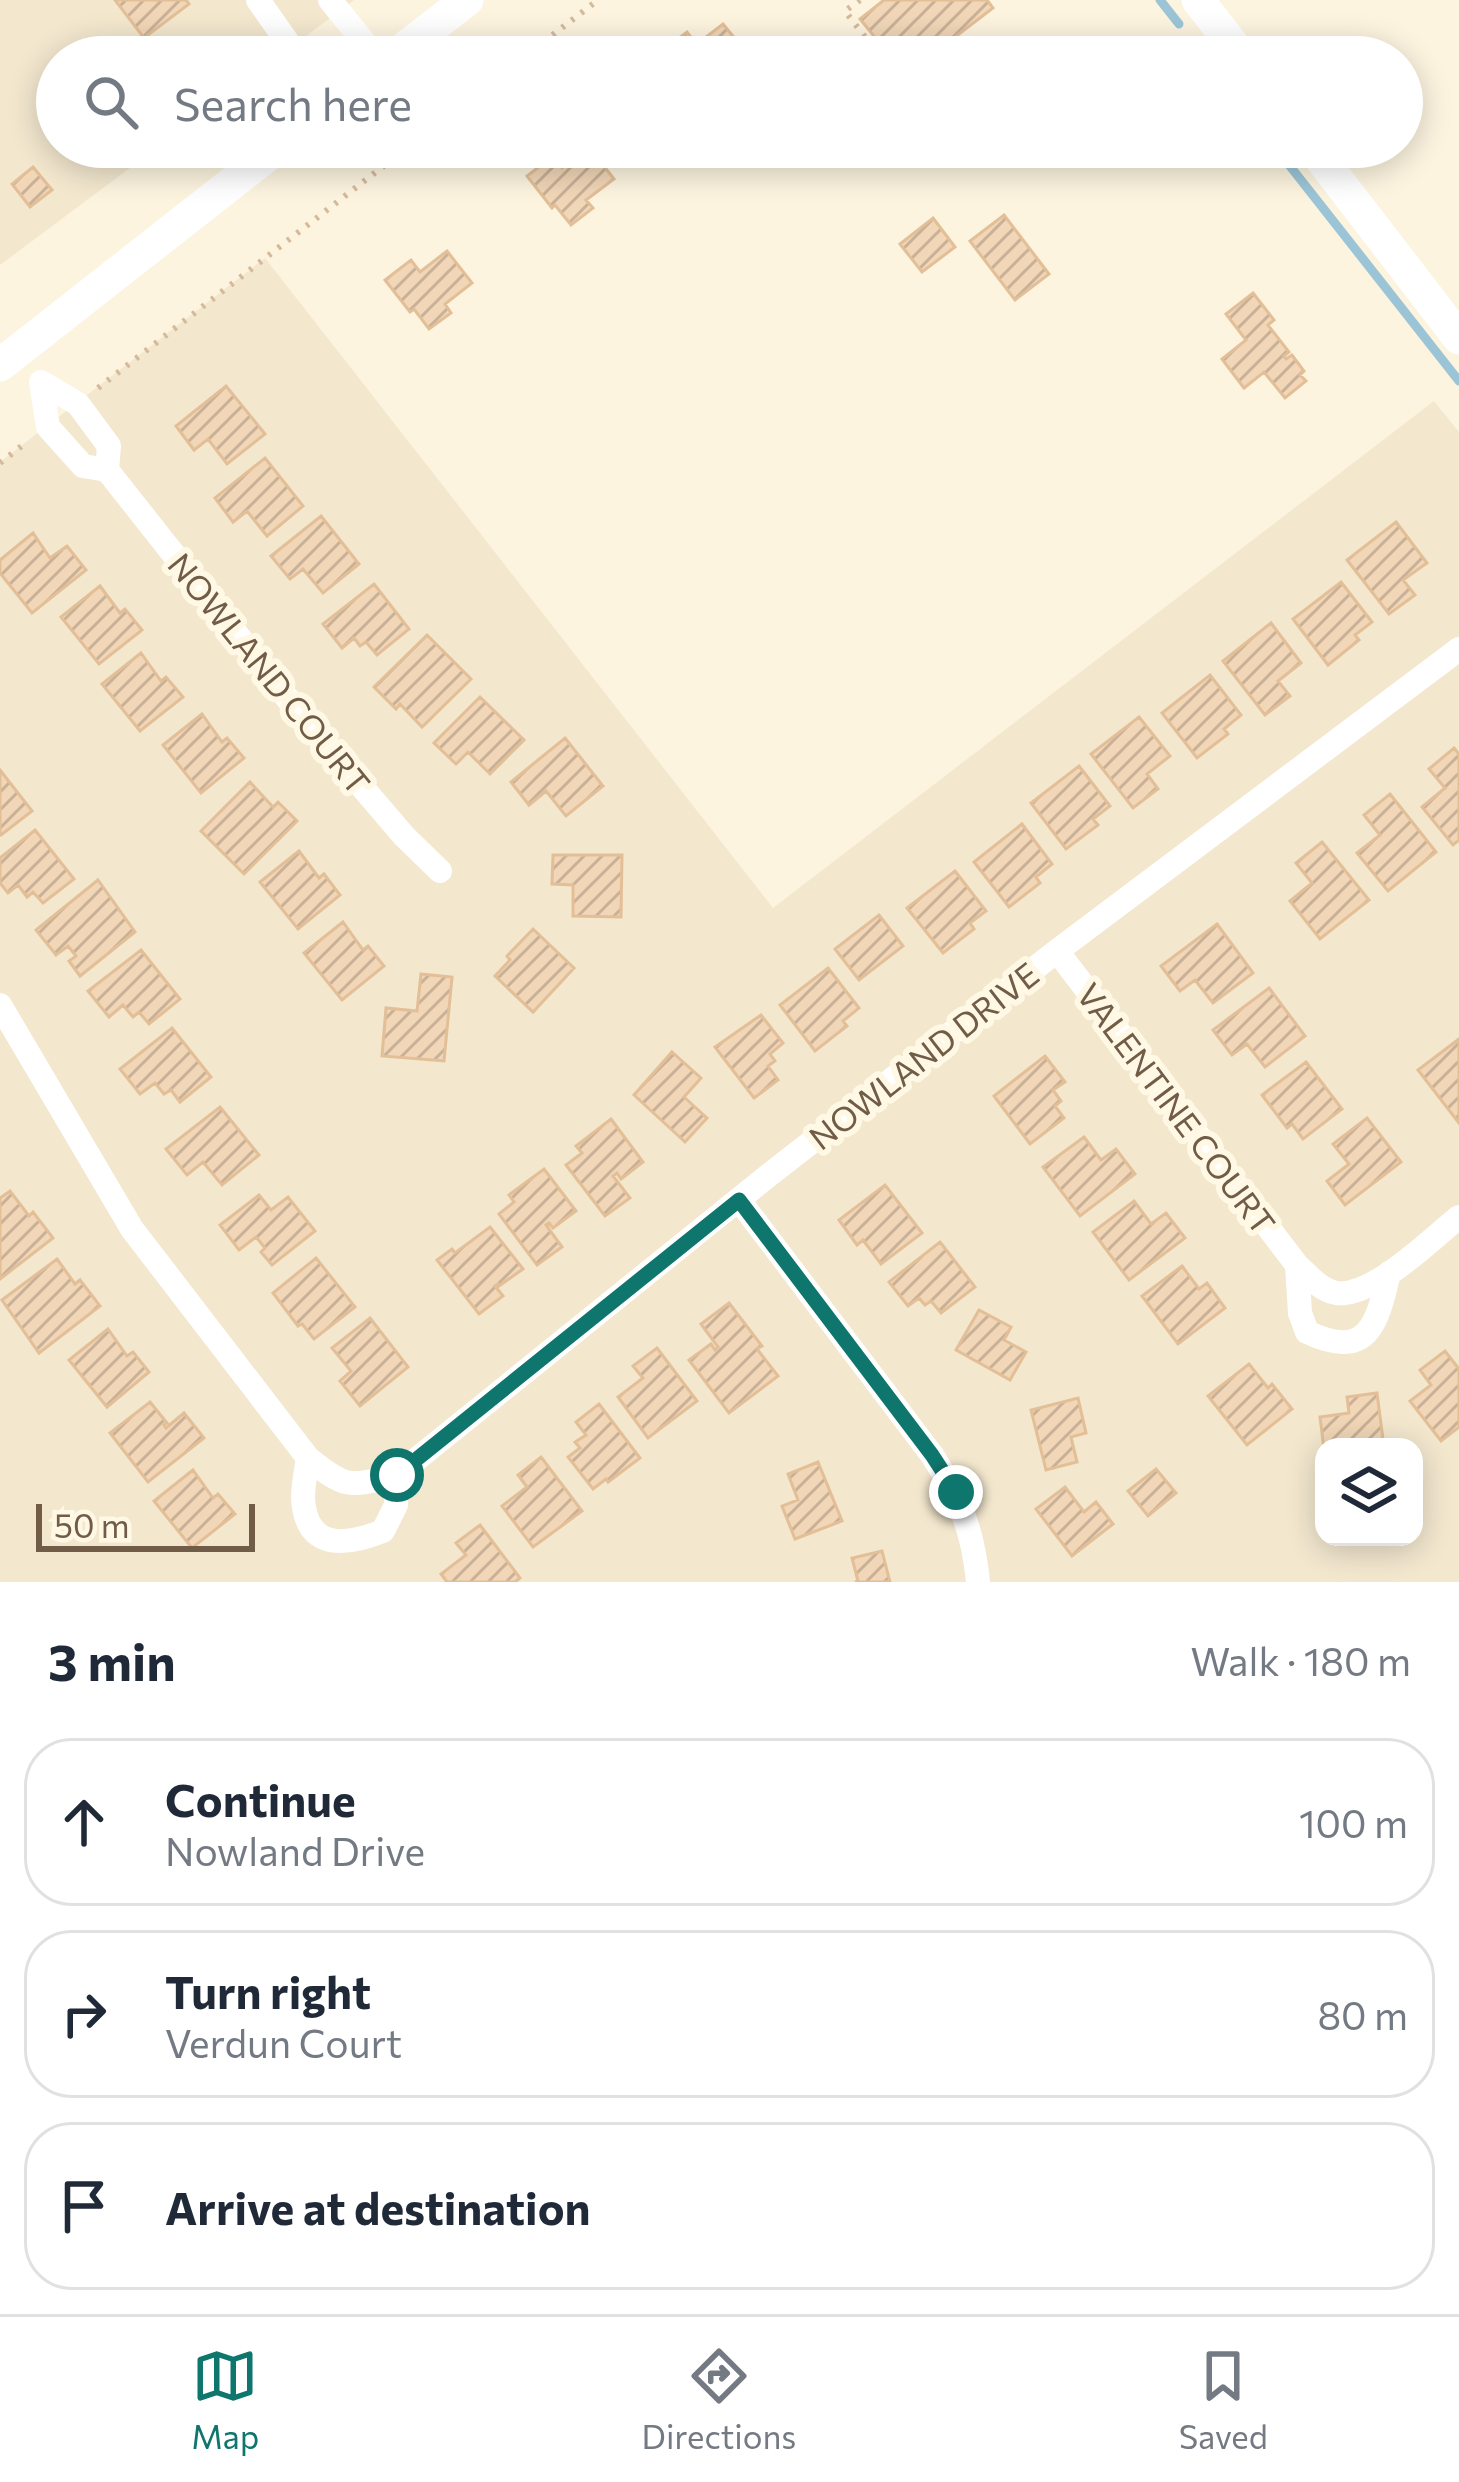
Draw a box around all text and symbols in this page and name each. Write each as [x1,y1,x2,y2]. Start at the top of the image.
search box [36,36,1423,168]
icon: search [78,69,144,135]
text: Search here [174,75,412,130]
street label: NOWLAND COURT [160,544,380,802]
street label: NOWLAND DRIVE [800,953,1046,1157]
street label: VALENTINE COURT [1069,974,1285,1242]
map controls [1315,1438,1423,1546]
button: layers [1315,1438,1423,1546]
route start [370,1448,424,1502]
route end [929,1465,983,1519]
scale bar [36,1498,255,1551]
text: 50 m [54,1504,130,1545]
text: 3 min [48,1629,176,1692]
text: Walk · 180 m [1190,1636,1411,1684]
text: Continue [165,1771,356,1826]
icon: ahead [51,1789,117,1855]
text: 100 m [1299,1798,1408,1846]
text: Nowland Drive [165,1826,425,1874]
text: Turn right [165,1963,371,2018]
icon: right [51,1981,117,2047]
text: 80 m [1317,1990,1408,2038]
text: Verdun Court [165,2018,402,2066]
icon: arrive [51,2173,117,2239]
text: Arrive at destination [165,2179,591,2234]
tab: Map [191,2343,259,2456]
tab: Directions [642,2343,796,2456]
tab: Saved [1179,2343,1268,2456]

